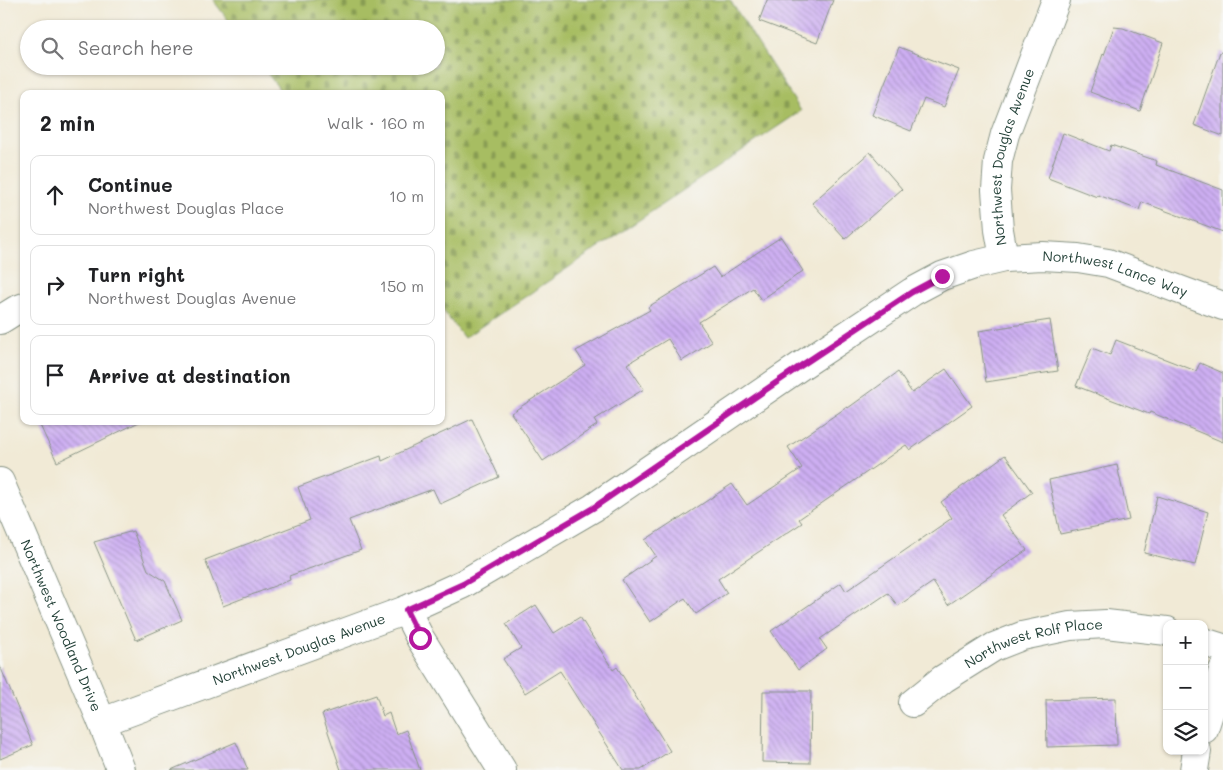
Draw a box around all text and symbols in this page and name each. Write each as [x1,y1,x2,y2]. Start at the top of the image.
search box [20,20,445,75]
icon: search [38,34,66,62]
text: Search here [78,35,194,60]
street label: Northwest Douglas Avenue [986,65,1038,247]
text: 2 min [40,109,95,136]
text: Walk · 160 m [327,112,425,133]
text: Continue [88,172,173,197]
icon: ahead [41,181,69,209]
text: 10 m [389,185,424,206]
text: Northwest Douglas Place [88,197,284,218]
street label: Northwest Lance Way [1042,246,1191,301]
text: Turn right [88,262,185,287]
route end [931,265,954,288]
icon: right [41,271,69,299]
text: 150 m [380,275,424,296]
text: Northwest Douglas Avenue [88,287,296,308]
icon: arrive [41,361,69,389]
text: Arrive at destination [88,363,291,388]
street label: Northwest Woodland Drive [17,537,106,714]
street label: Northwest Douglas Avenue [210,608,388,689]
street label: Northwest Rolf Place [961,614,1103,672]
map controls [1163,620,1208,755]
button: + [1163,620,1208,665]
route start [409,627,432,650]
button: − [1163,665,1208,710]
button: layers [1163,710,1208,755]

